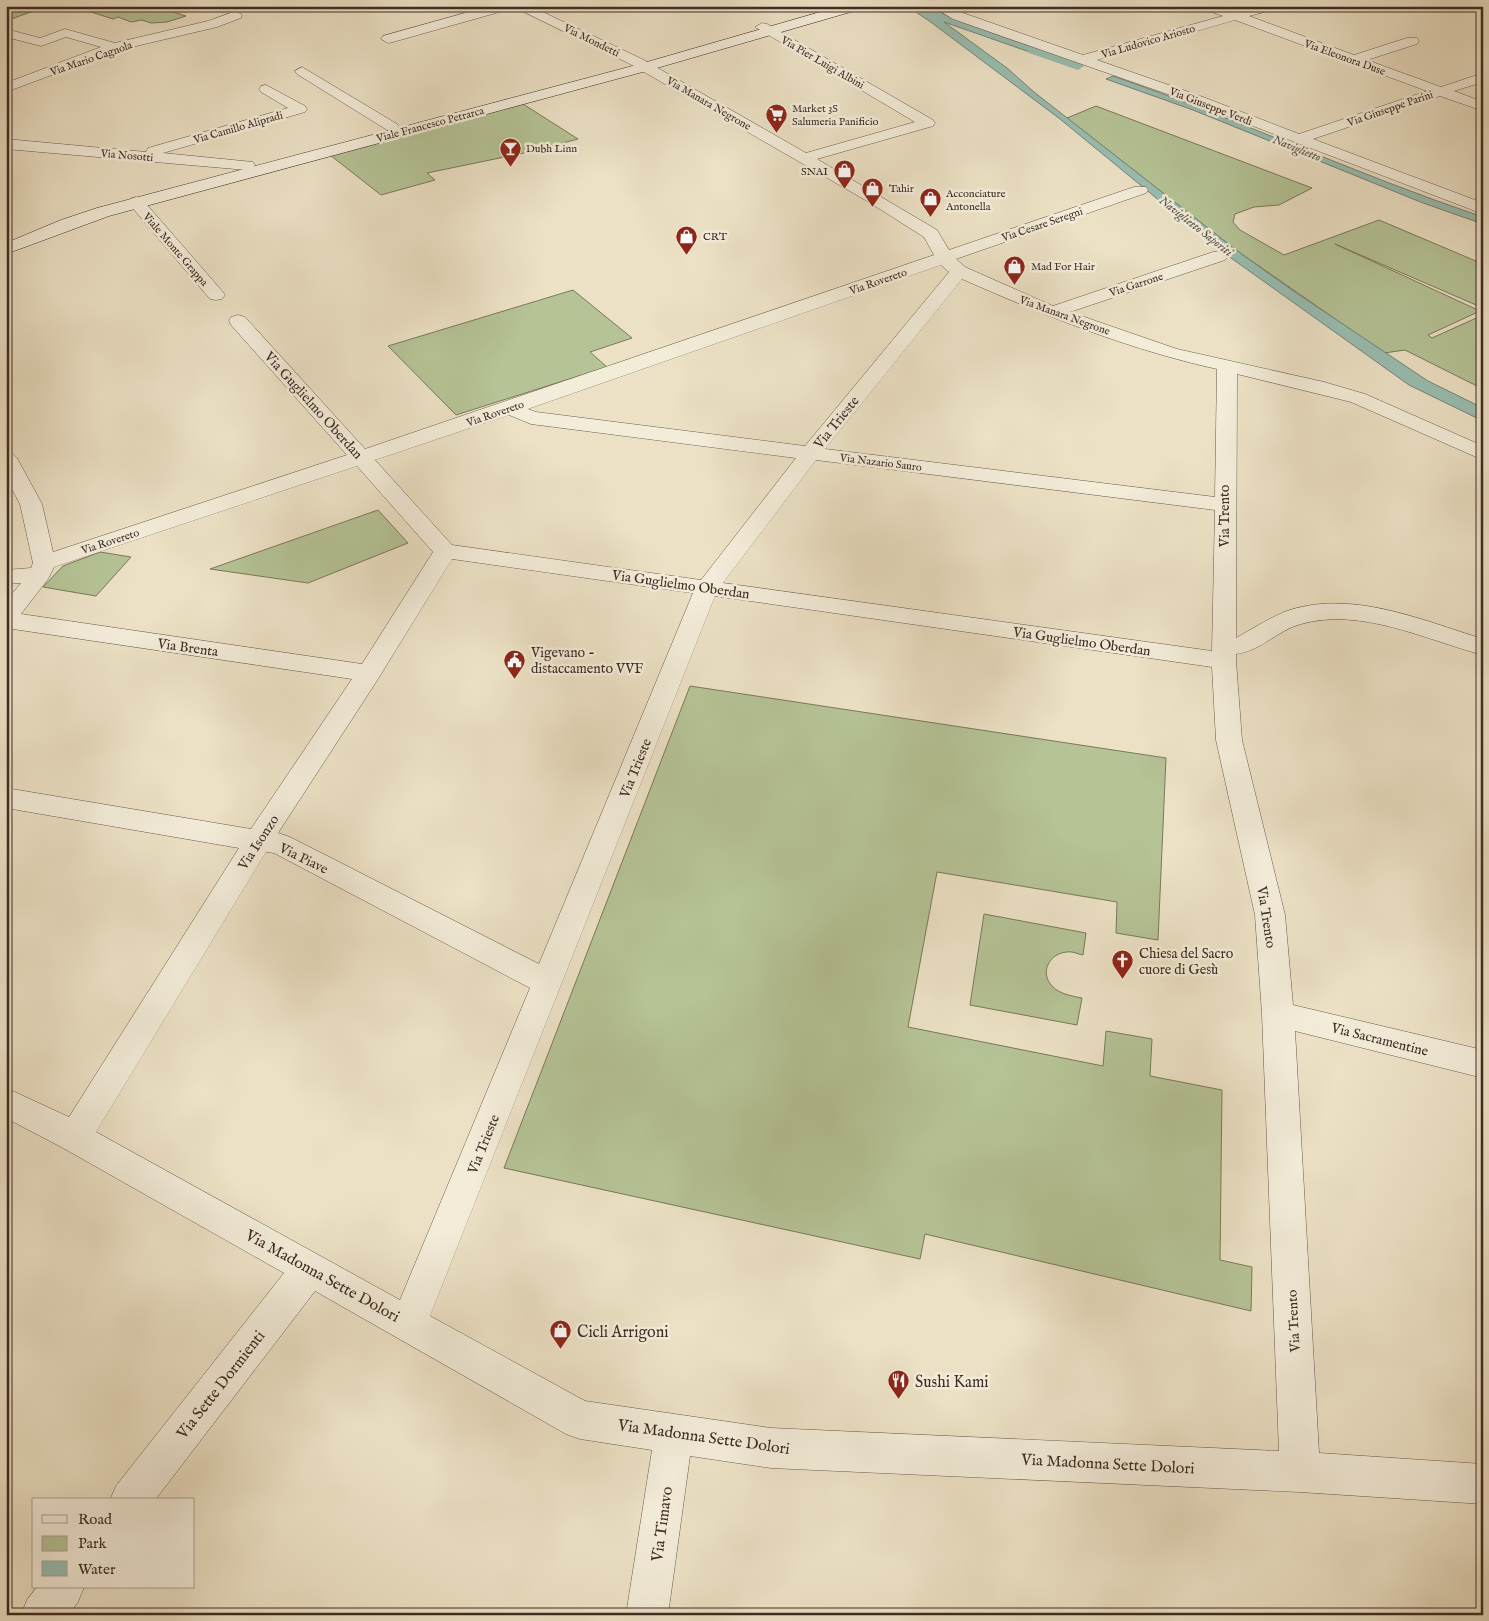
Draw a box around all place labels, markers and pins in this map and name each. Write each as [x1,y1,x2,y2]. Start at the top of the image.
supermarket icon: Market 3S Salumeria Panificio [764,102,788,133]
place label: Market 3S Salumeria Panificio [792,102,879,129]
bar icon: Dubh Linn [498,136,522,167]
place label: Dubh Linn [526,142,577,156]
shop icon: SNAI [832,159,856,190]
place label: SNAI [801,165,828,179]
shop icon: Tahir [861,176,885,207]
place label: Tahir [889,182,914,196]
shop icon: Acconciature Antonella [918,187,942,218]
place label: Acconciature Antonella [945,187,1006,214]
shop icon: CRT [675,224,699,255]
place label: CRT [703,230,727,244]
shop icon: Mad For Hair [1003,254,1027,285]
place label: Mad For Hair [1031,260,1095,274]
place label: Vigevano - distaccamento VVF [530,644,643,678]
public building icon: Vigevano - distaccamento VVF [503,648,527,679]
place label: Chiesa del Sacro cuore di Gesù [1139,945,1234,979]
church icon: Chiesa del Sacro cuore di Gesù [1111,949,1135,980]
shop icon: Cicli Arrigoni [549,1319,573,1350]
place label: Cicli Arrigoni [577,1323,668,1343]
restaurant icon: Sushi Kami [887,1369,911,1400]
place label: Sushi Kami [915,1373,989,1393]

